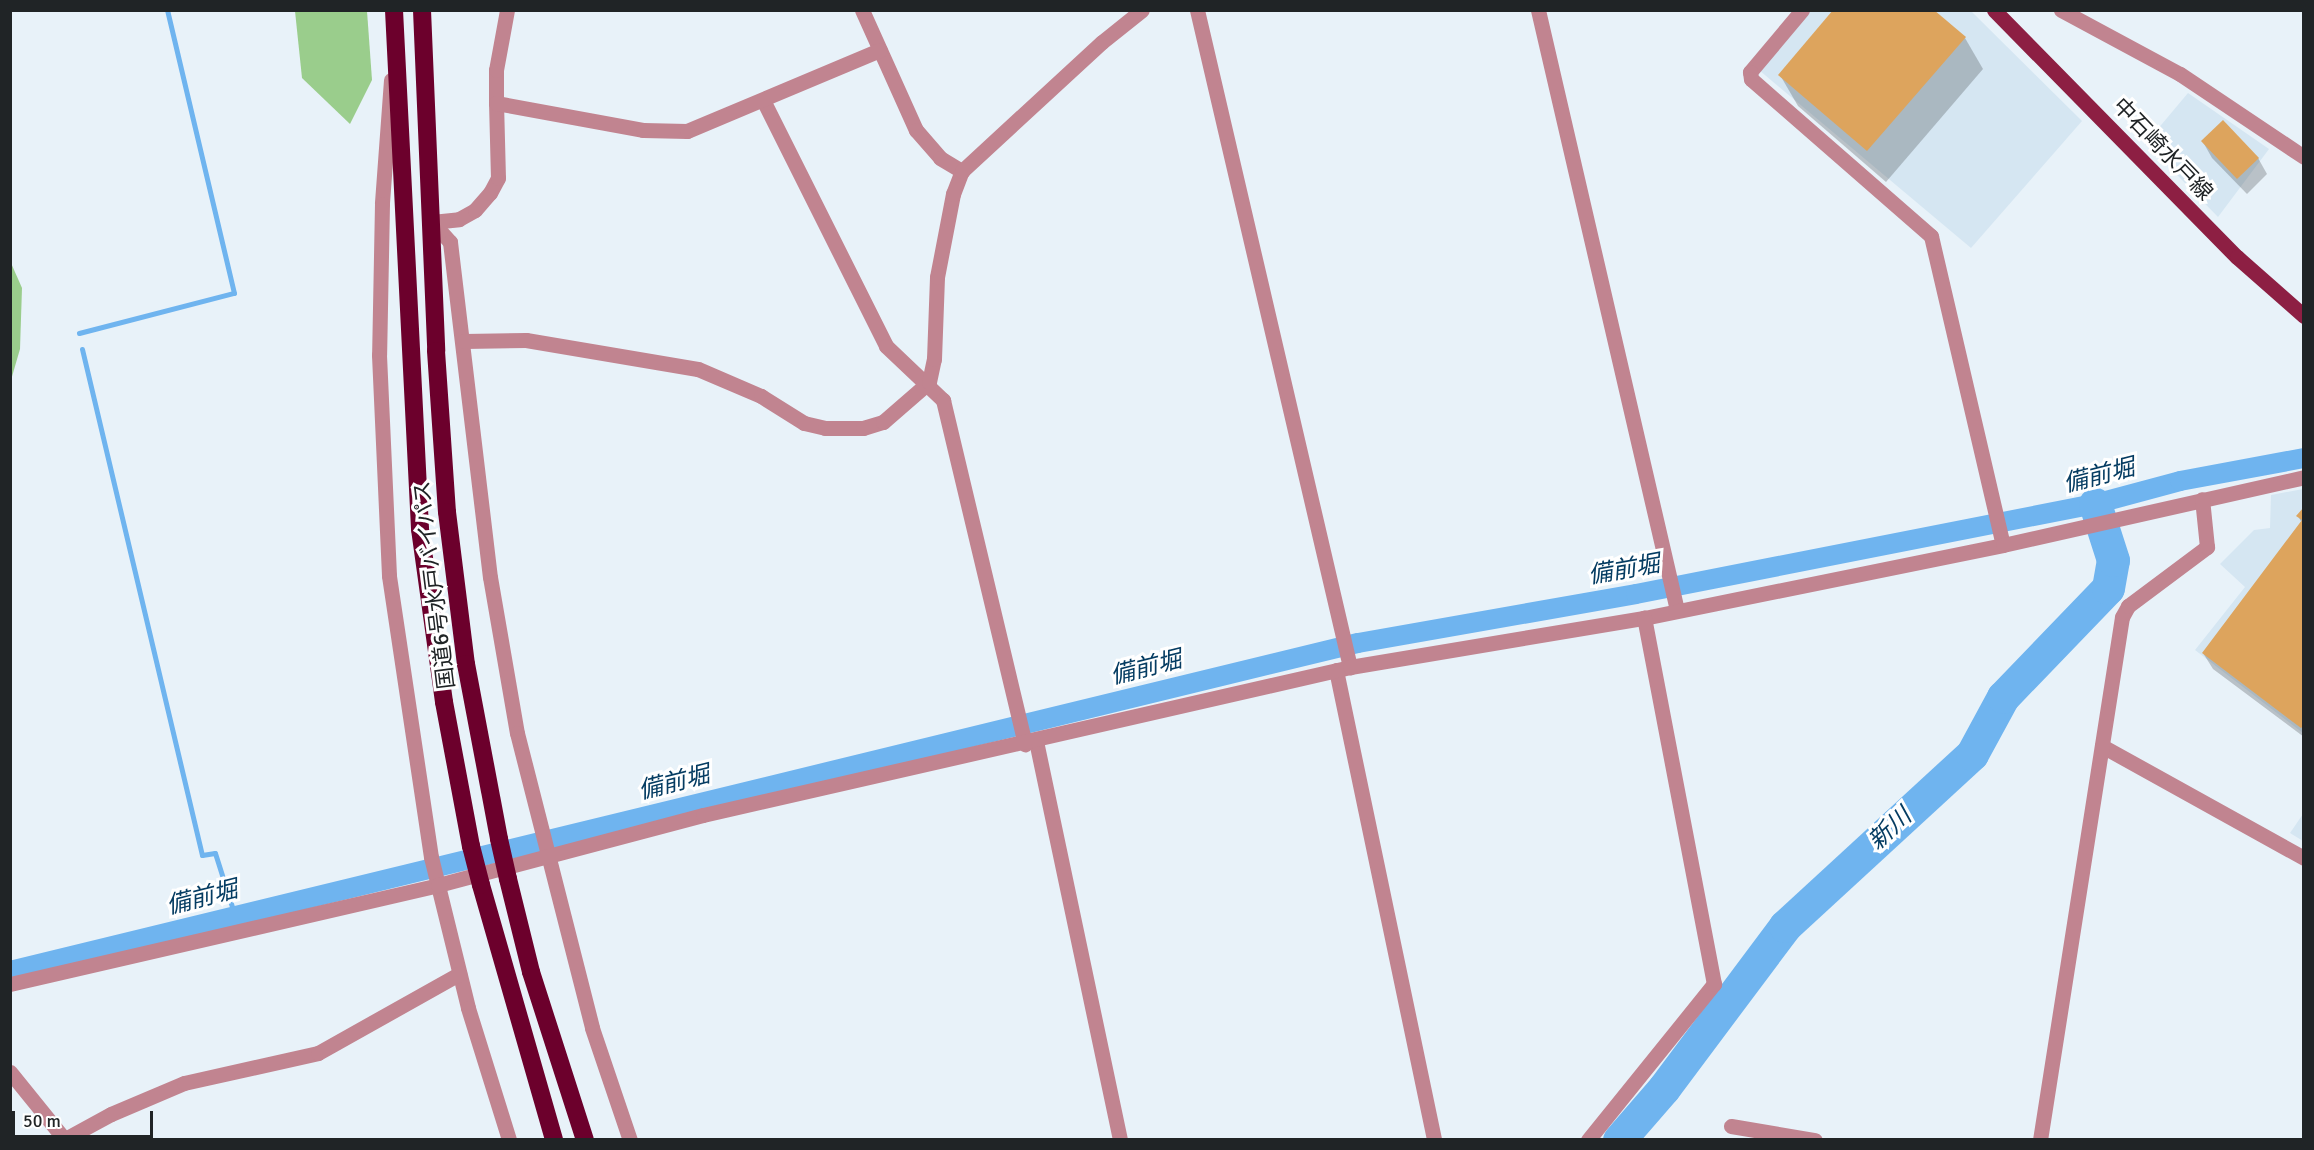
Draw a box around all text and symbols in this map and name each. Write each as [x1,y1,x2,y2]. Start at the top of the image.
street label: 中石崎水戸線 [2108,92,2218,206]
water label: 備前堀 [2061,453,2137,499]
street label: 国道6号水戸バイパス [408,479,460,691]
water label: 備前堀 [1586,550,1662,590]
water label: 備前堀 [1108,645,1184,691]
water label: 備前堀 [636,760,712,806]
water label: 新川 [1863,802,1917,856]
water label: 備前堀 [164,875,240,921]
scale bar [15,1099,156,1137]
text: 50 m [23,1110,61,1132]

